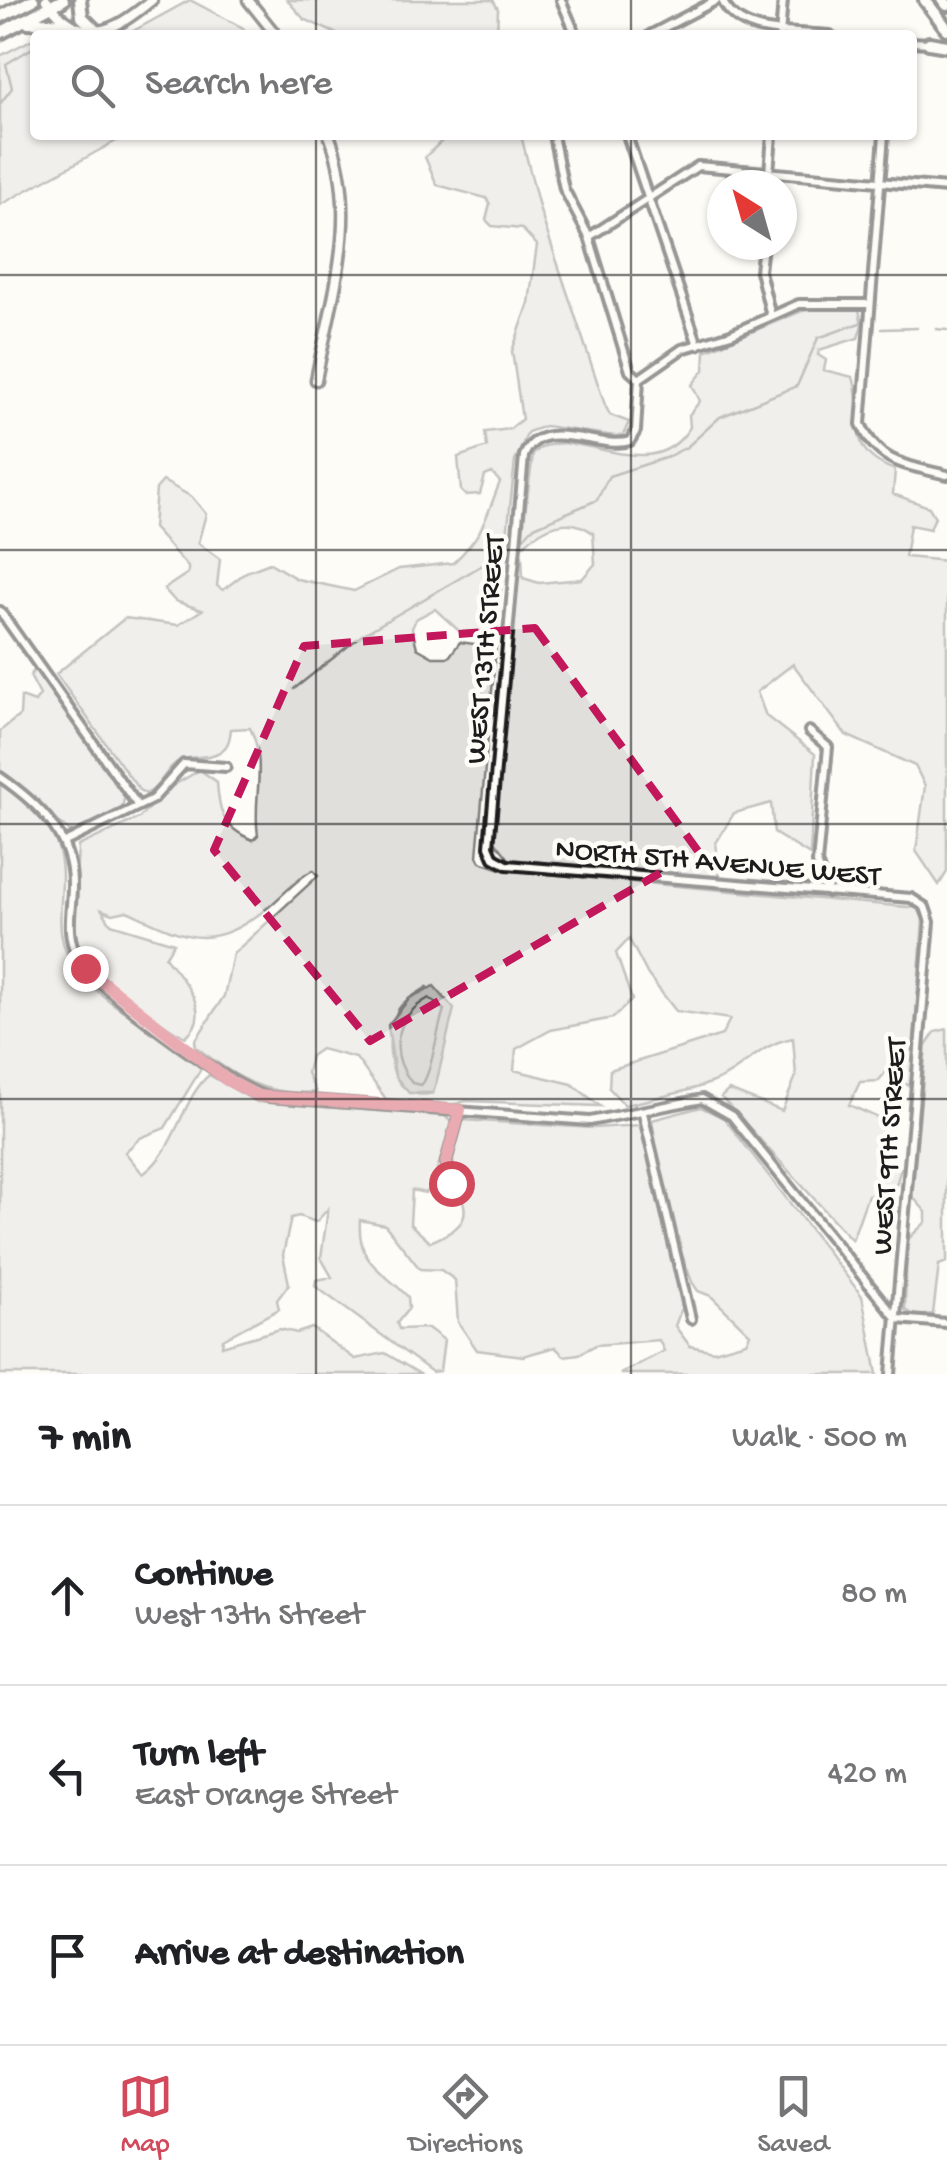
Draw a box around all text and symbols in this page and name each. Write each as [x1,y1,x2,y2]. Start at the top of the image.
search box [30,30,917,140]
icon: search [65,58,120,113]
text: Search here [145,63,332,107]
north arrow [707,170,797,260]
street label: WEST 13TH STREET [460,532,515,766]
street label: NORTH 5TH AVENUE WEST [554,833,883,896]
route end [63,946,109,992]
street label: WEST 9TH STREET [866,1035,917,1256]
route start [429,1161,475,1207]
text: 7 min [40,1415,131,1464]
text: Walk · 500 m [732,1420,907,1458]
text: Continue [135,1554,273,1598]
icon: ahead [40,1568,95,1623]
text: 80 m [841,1576,907,1614]
text: West 13th Street [135,1598,364,1636]
text: Turn left [135,1734,263,1778]
icon: left [40,1748,95,1803]
text: 420 m [828,1756,907,1794]
text: East Orange Street [135,1778,396,1816]
icon: arrive [40,1928,95,1983]
text: Arrive at destination [135,1933,464,1977]
tab: Map [118,2069,173,2162]
tab: Directions [408,2069,522,2162]
tab: Saved [757,2069,829,2162]

